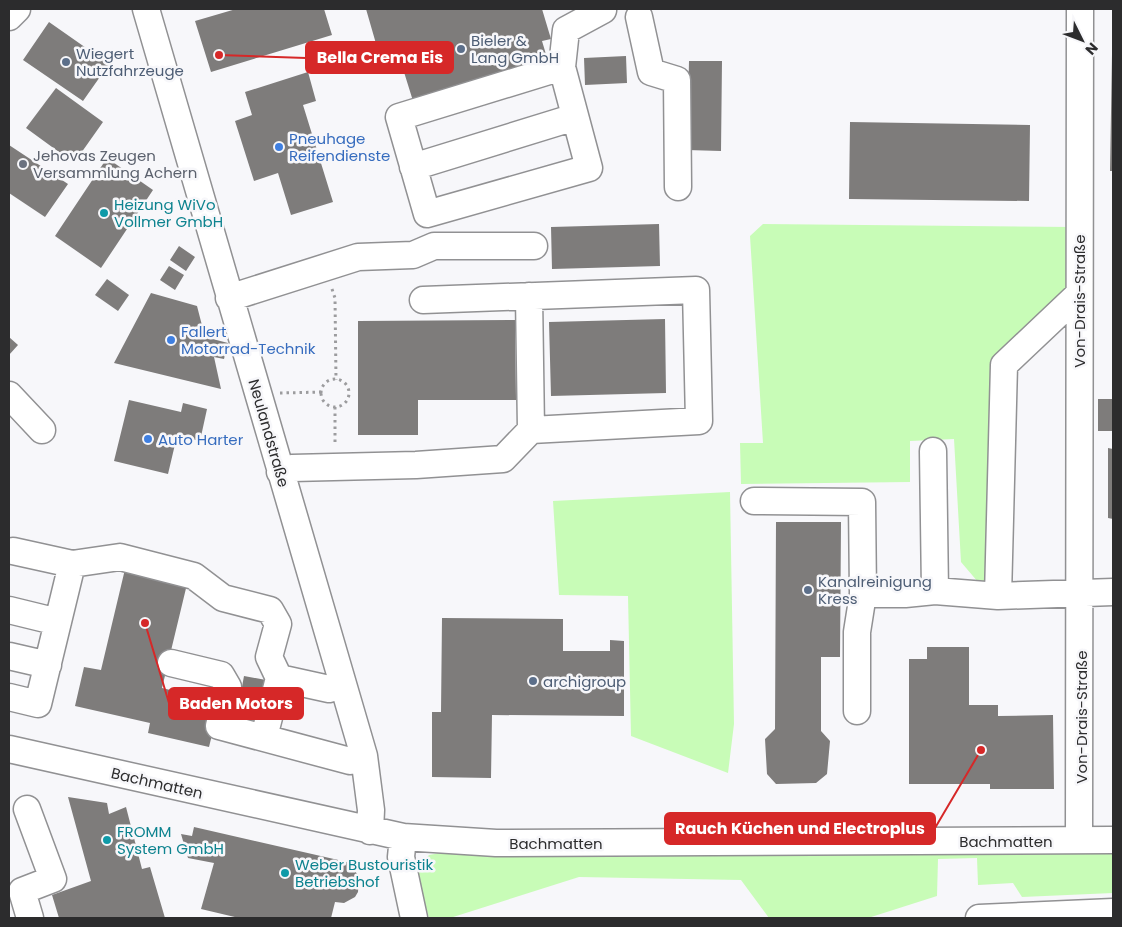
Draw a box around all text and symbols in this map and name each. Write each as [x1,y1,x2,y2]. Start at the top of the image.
north arrow [1057,15,1107,65]
place label: Bieler & Lang GmbH [471,30,559,68]
text: N [1081,38,1103,59]
callout: Bella Crema Eis [306,42,453,73]
place label: Wiegert Nutzfahrzeuge [76,43,184,81]
marker: Bieler & Lang GmbH [455,43,467,55]
text: Bella Crema Eis [317,46,443,69]
marker: Wiegert Nutzfahrzeuge [60,56,72,68]
place label: Pneuhage Reifendienste [289,128,390,166]
marker: Pneuhage Reifendienste [273,141,285,153]
place label: Jehovas Zeugen Versammlung Achern [33,145,197,183]
marker: Jehovas Zeugen Versammlung Achern [17,158,29,170]
place label: Heizung WiVo Vollmer GmbH [114,194,223,232]
marker: Heizung WiVo Vollmer GmbH [98,207,110,219]
street label: Von-Drais-Straße [1069,234,1090,368]
place label: Fallert Motorrad-Technik [181,321,316,359]
marker: Fallert Motorrad-Technik [165,334,177,346]
street label: Neulandstraße [244,376,294,490]
place label: Auto Harter [158,429,244,450]
marker: Auto Harter [142,433,154,445]
place label: Kanalreinigung Kress [818,571,932,609]
marker: Kanalreinigung Kress [802,584,814,596]
street label: Von-Drais-Straße [1071,650,1092,784]
place label: archigroup [543,671,626,692]
marker: archigroup [527,675,539,687]
callout: Baden Motors [169,688,303,719]
text: Baden Motors [179,692,293,715]
street label: Bachmatten [109,762,205,804]
callout: Rauch Küchen und Electroplus [665,813,935,844]
text: Rauch Küchen und Electroplus [675,817,925,840]
place label: FROMM System GmbH [117,821,224,859]
street label: Bachmatten [959,831,1053,852]
street label: Bachmatten [509,833,603,854]
marker: FROMM System GmbH [101,834,113,846]
place label: Weber Bustouristik Betriebshof [295,854,434,892]
marker: Weber Bustouristik Betriebshof [279,867,291,879]

